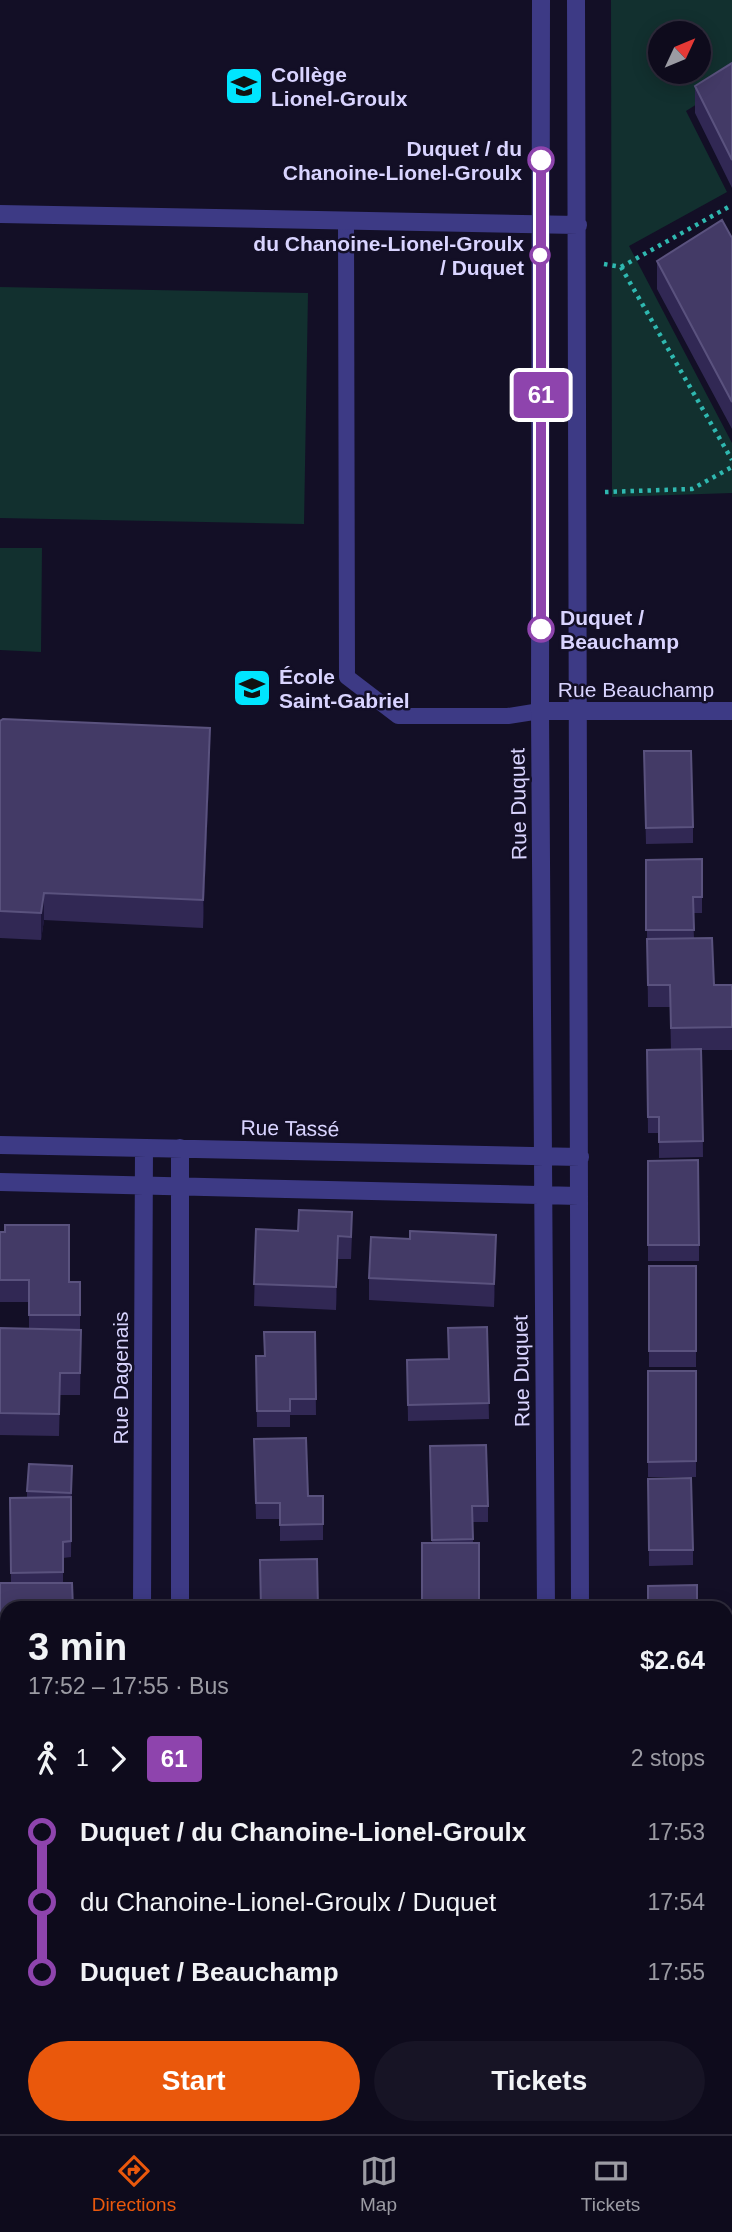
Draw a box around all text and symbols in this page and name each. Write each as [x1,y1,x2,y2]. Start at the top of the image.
north arrow [648,21,710,84]
map controls [648,21,711,84]
place label: Collège Lionel-Groulx [271,63,408,110]
school or university icon: Collège Lionel-Groulx [223,65,265,107]
place label: Duquet / du Chanoine-Lionel-Groulx [283,137,522,184]
marker: Duquet / du Chanoine-Lionel-Groulx [528,147,554,173]
place label: du Chanoine-Lionel-Groulx / Duquet [253,232,524,279]
marker: du Chanoine-Lionel-Groulx / Duquet [530,245,550,265]
line badge: 61 [510,372,572,418]
text: 61 [528,381,554,408]
place label: Duquet / Beauchamp [560,606,679,653]
marker: Duquet / Beauchamp [528,616,554,642]
place label: École Saint-Gabriel [279,665,410,712]
school or university icon: École Saint-Gabriel [231,667,273,709]
street label: Rue Beauchamp [558,678,714,701]
street label: Rue Duquet [506,748,530,860]
street label: Rue Tassé [240,1116,340,1140]
street label: Rue Dagenais [109,1311,132,1445]
street label: Rue Duquet [509,1315,533,1427]
text: 3 min [28,1626,127,1668]
text: $2.64 [640,1645,705,1675]
text: 17:52 – 17:55 · Bus [28,1673,229,1699]
icon: walk [28,1740,66,1778]
icon: forward [99,1740,137,1778]
text: 1 [76,1745,89,1771]
text: 61 [161,1745,188,1772]
text: 2 stops [631,1745,705,1771]
text: Duquet / du Chanoine-Lionel-Groulx [80,1817,526,1847]
text: 17:53 [647,1819,705,1845]
text: du Chanoine-Lionel-Groulx / Duquet [80,1887,496,1917]
text: 17:54 [647,1889,705,1915]
text: Duquet / Beauchamp [80,1957,339,1987]
text: 17:55 [647,1959,705,1985]
button: Start [28,2041,360,2121]
button: Tickets [374,2041,705,2121]
tab: Directions [92,2152,176,2216]
tab: Map [360,2152,398,2216]
tab: Tickets [581,2152,640,2216]

